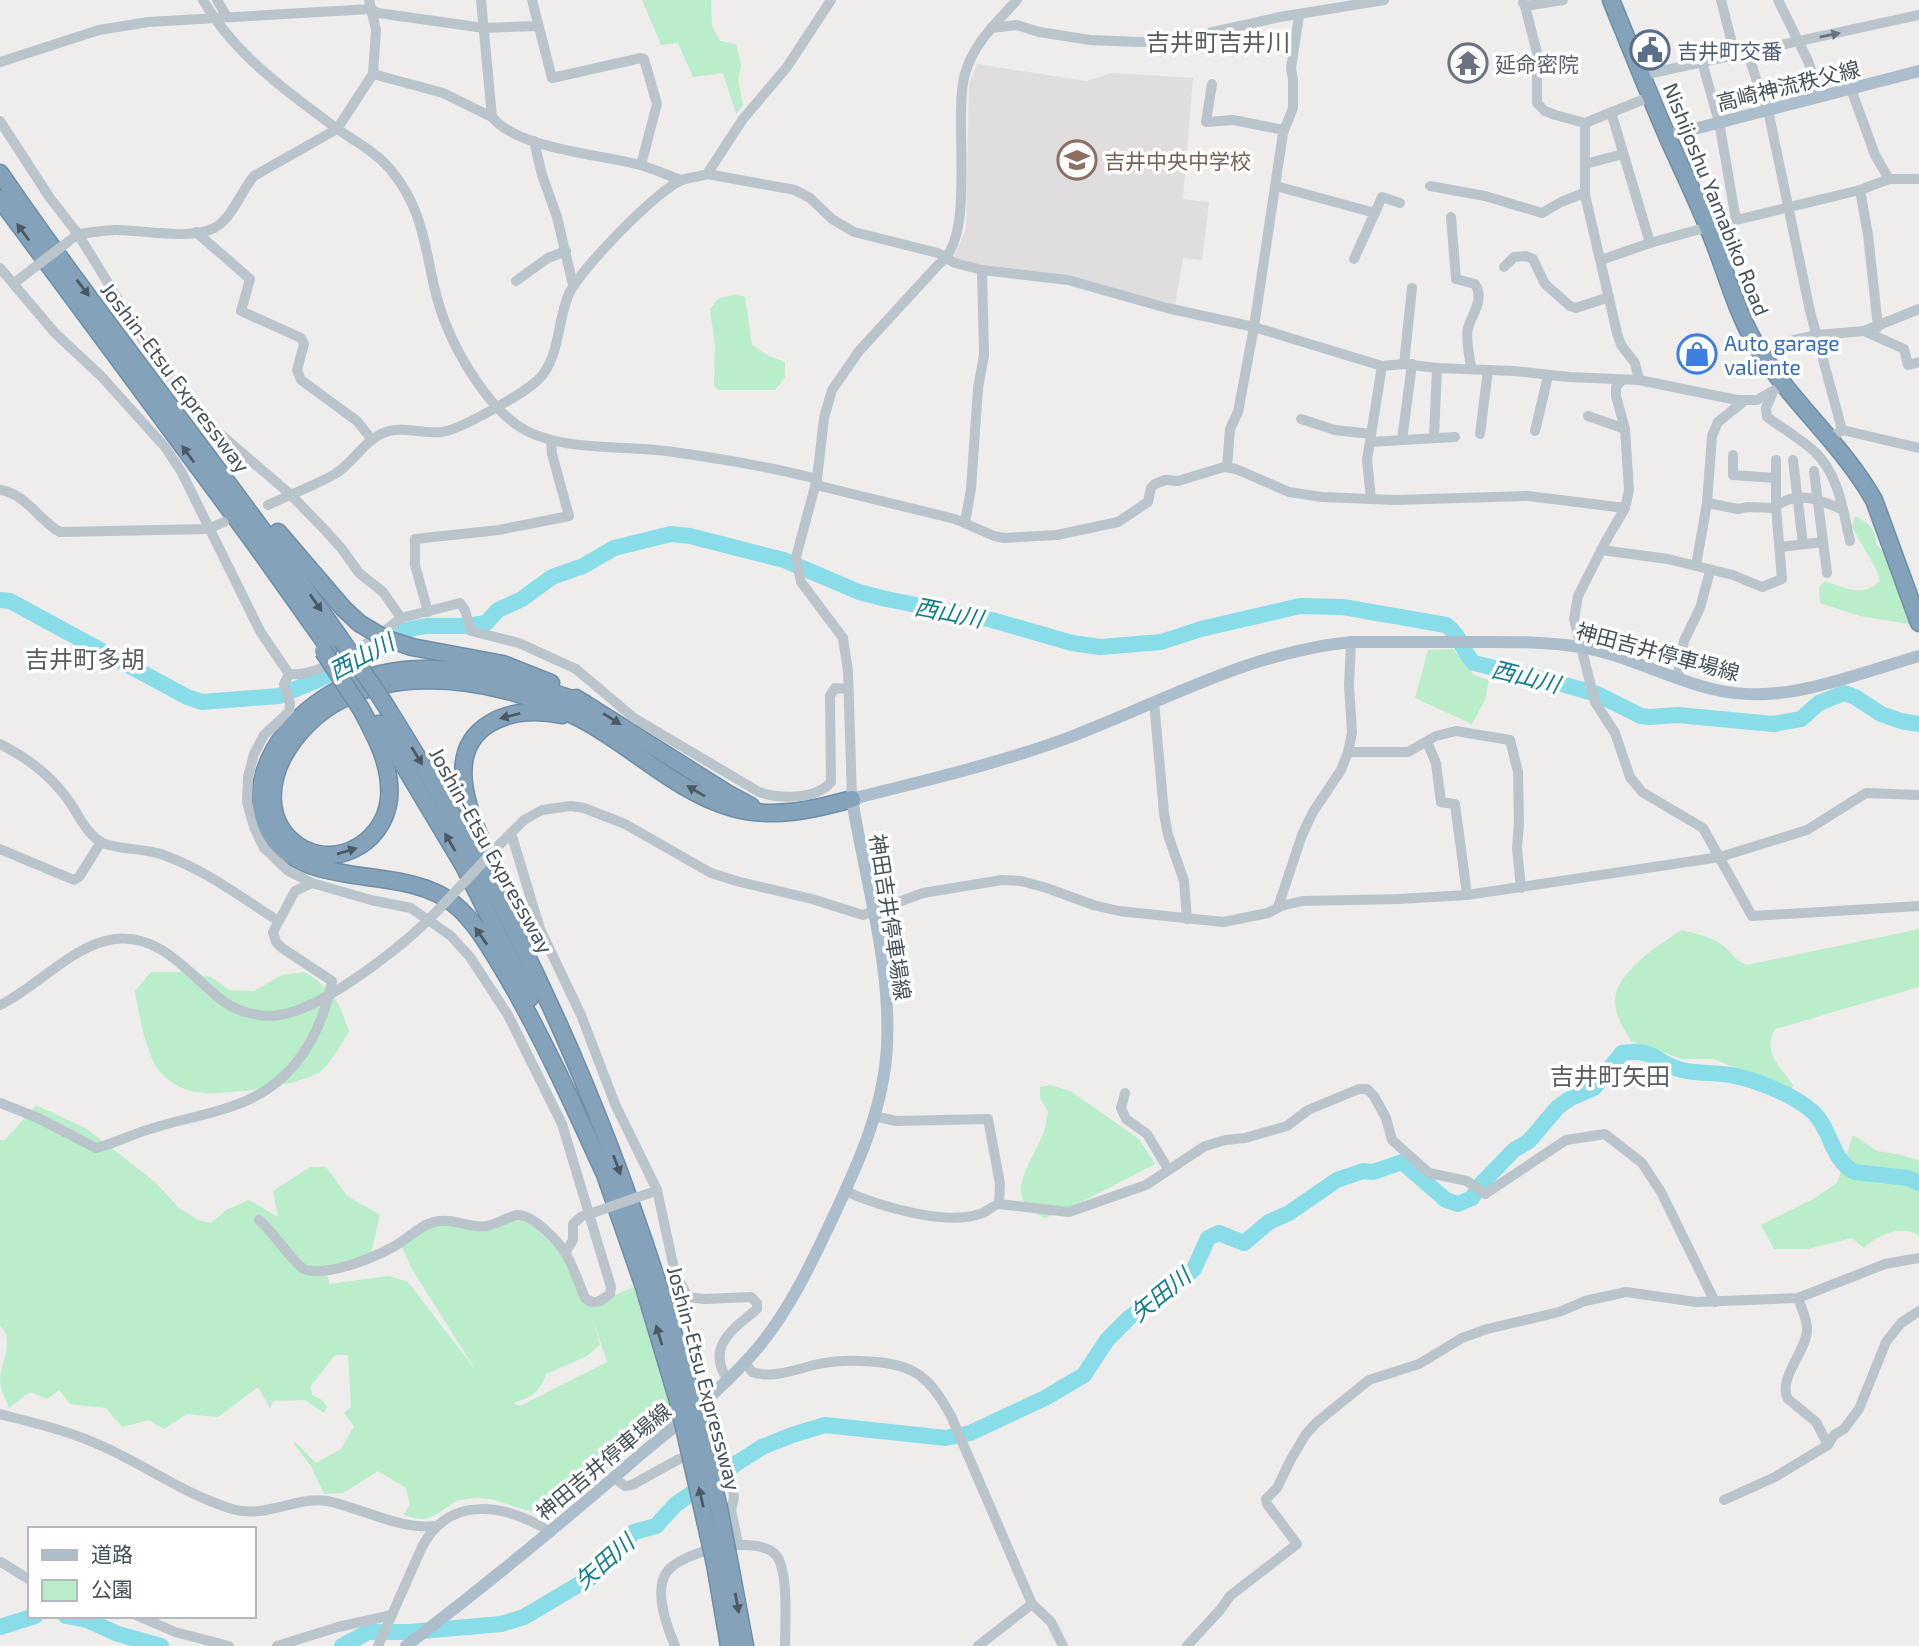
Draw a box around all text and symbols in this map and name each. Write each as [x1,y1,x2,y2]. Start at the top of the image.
district label: 吉井町吉井川 [1146,27,1290,56]
public building icon: 吉井町交番 [1629,29,1671,71]
one-way arrow [1819,29,1841,40]
place label: 吉井町交番 [1677,38,1782,63]
temple icon: 延命密院 [1447,42,1489,84]
place label: 延命密院 [1495,51,1579,76]
street label: 高崎神流秩父線 [1714,55,1862,115]
street label: Nishijoshu Yamabiko Road [1658,79,1775,319]
school or university icon: 吉井中央中学校 [1056,139,1098,181]
place label: 吉井中央中学校 [1104,148,1251,173]
one-way arrow [16,223,30,241]
street label: Joshin-Etsu Expressway [96,277,256,477]
one-way arrow [75,279,89,297]
place label: Auto garage valiente [1724,330,1840,379]
shop icon: Auto garage valiente [1676,333,1718,375]
one-way arrow [181,445,195,463]
water label: 西山川 [912,592,988,633]
one-way arrow [309,594,323,612]
street label: 神田吉井停車場線 [1574,617,1742,685]
water label: 西山川 [324,626,401,685]
district label: 吉井町多胡 [25,644,145,673]
water label: 西山川 [1489,654,1566,699]
one-way arrow [499,711,521,722]
one-way arrow [602,713,621,726]
street label: Joshin-Etsu Expressway [425,743,559,957]
one-way arrow [411,747,423,766]
one-way arrow [686,785,705,798]
one-way arrow [444,832,456,852]
street label: 神田吉井停車場線 [866,832,916,1002]
one-way arrow [337,845,358,856]
one-way arrow [474,927,488,945]
district label: 吉井町矢田 [1550,1061,1670,1090]
one-way arrow [612,1154,623,1175]
water label: 矢田川 [1124,1260,1198,1327]
street label: Joshin-Etsu Expressway [663,1263,747,1493]
one-way arrow [653,1325,663,1346]
street label: 神田吉井停車場線 [531,1397,675,1525]
one-way arrow [696,1486,707,1508]
water label: 矢田川 [569,1526,641,1594]
legend [28,1527,256,1618]
text: 道路 [91,1541,133,1566]
text: 公園 [91,1576,133,1601]
one-way arrow [732,1592,743,1614]

